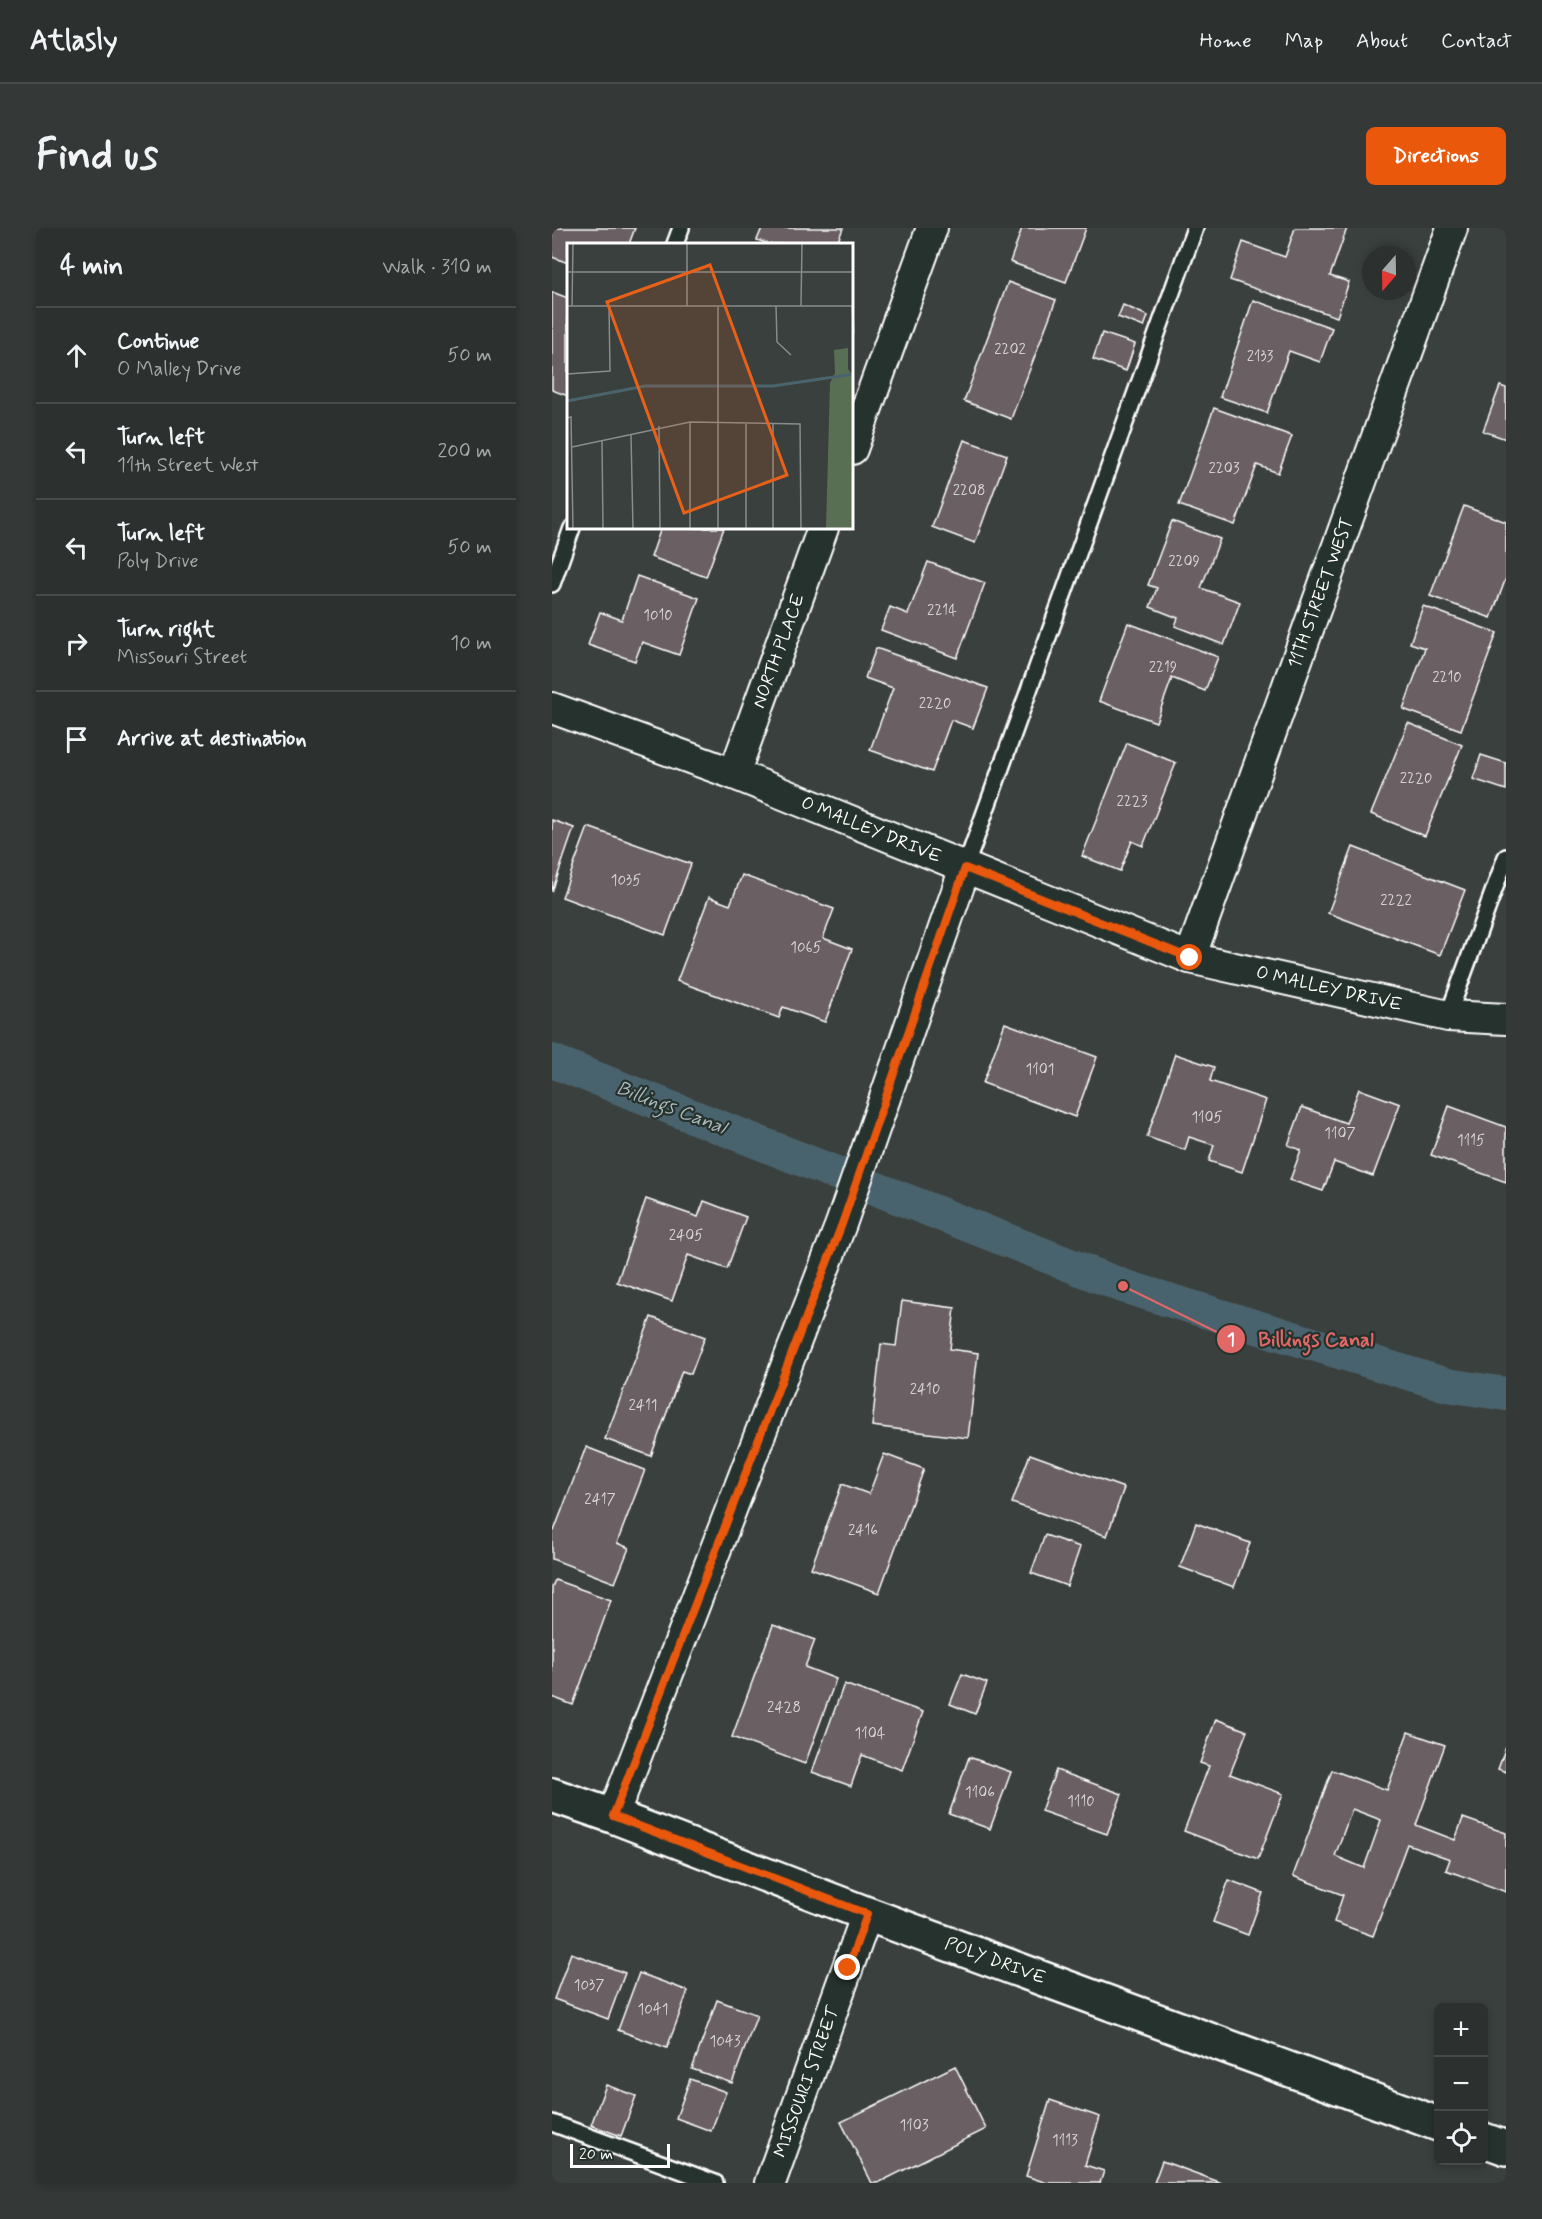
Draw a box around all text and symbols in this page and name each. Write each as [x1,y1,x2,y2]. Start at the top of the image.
text: Atlasly [30,23,118,60]
text: Home [1200,27,1252,55]
text: Map [1285,27,1323,55]
text: About [1356,27,1408,55]
text: Contact [1441,27,1512,55]
button: Directions [1366,127,1506,185]
text: Find us [36,129,158,184]
inset map [567,243,854,530]
north arrow [1362,246,1416,300]
text: 4 min [60,250,123,284]
text: Walk · 310 m [382,254,492,281]
text: Continue [117,328,199,356]
icon: ahead [60,339,93,372]
house number: 2202 [994,340,1026,360]
text: 50 m [447,342,492,369]
house number: 2133 [1247,347,1274,367]
text: O Malley Drive [117,356,241,383]
text: Turn left [117,424,205,452]
icon: left [60,435,93,468]
text: 200 m [437,438,492,465]
text: 11th Street West [117,452,259,479]
house number: 2203 [1208,459,1240,479]
house number: 2208 [953,481,985,501]
street label: 11TH STREET WEST [1283,514,1359,672]
text: Turn left [117,520,205,548]
icon: left [60,531,93,564]
text: 50 m [447,534,492,561]
text: Poly Drive [117,548,199,575]
house number: 2209 [1168,552,1200,572]
street label: NORTH PLACE [747,590,811,712]
house number: 2214 [927,601,957,621]
house number: 1010 [643,606,673,626]
text: Turn right [117,616,215,644]
icon: right [60,627,93,660]
text: 10 m [450,630,492,657]
text: Missouri Street [117,644,247,671]
house number: 2219 [1149,658,1177,678]
house number: 2210 [1432,668,1462,688]
house number: 2220 [919,694,951,714]
icon: arrive [60,723,93,756]
text: Arrive at destination [117,725,307,753]
house number: 2220 [1400,769,1432,789]
street label: O MALLEY DRIVE [797,791,945,869]
house number: 2223 [1117,792,1148,812]
house number: 1035 [611,871,641,891]
house number: 2222 [1380,891,1412,911]
house number: 1065 [790,938,822,958]
route start [1176,944,1202,970]
street label: O MALLEY DRIVE [1254,961,1405,1018]
house number: 1101 [1026,1060,1054,1080]
water label: Billings Canal [612,1075,733,1144]
house number: 1105 [1191,1108,1223,1128]
house number: 1107 [1324,1124,1356,1144]
house number: 1115 [1457,1131,1485,1151]
house number: 2405 [669,1226,703,1246]
callout: Billings Canal [1216,1320,1385,1358]
text: Billings Canal [1258,1327,1374,1356]
text: 1 [1227,1328,1235,1352]
house number: 2410 [910,1380,940,1400]
house number: 2411 [629,1396,658,1416]
house number: 2417 [584,1490,616,1510]
house number: 2416 [848,1521,878,1541]
house number: 2428 [767,1698,801,1718]
house number: 1104 [855,1724,886,1744]
house number: 1106 [965,1783,995,1803]
house number: 1110 [1067,1792,1095,1812]
street label: POLY DRIVE [941,1932,1049,1990]
route end [834,1954,860,1980]
house number: 1037 [574,1976,604,1996]
house number: 1041 [638,2000,668,2020]
street label: MISSOURI STREET [768,2002,846,2161]
map controls [1434,2003,1488,2165]
button: + [1434,2003,1488,2057]
house number: 1043 [710,2032,741,2052]
button: − [1434,2057,1488,2111]
button: locate [1434,2111,1488,2165]
house number: 1103 [900,2116,929,2136]
house number: 1113 [1052,2131,1078,2151]
scale bar [570,2141,670,2168]
text: 20 m [579,2144,613,2165]

